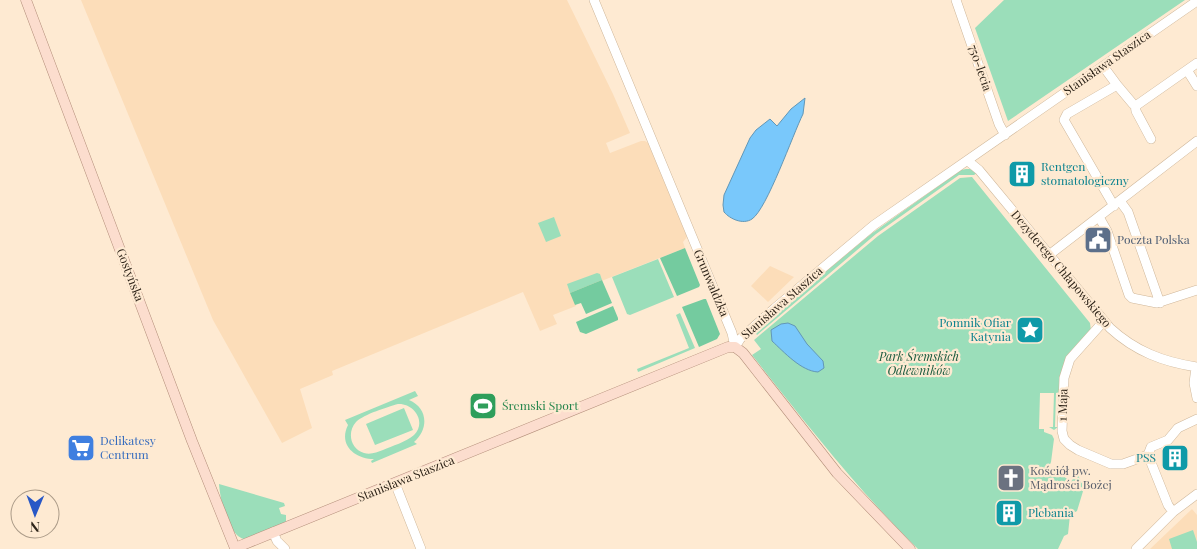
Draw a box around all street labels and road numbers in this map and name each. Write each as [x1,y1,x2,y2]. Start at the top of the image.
street label: Stanisława Staszica [1060,26,1153,98]
street label: 750-lecia [966,42,996,93]
street label: Dezyderego Chłapowskiego [1008,206,1116,331]
street label: Gostyńska [113,246,148,304]
street label: Grunwaldzka [691,247,733,319]
street label: Stanisława Staszica [737,262,826,342]
street label: 1 Maja [1053,388,1071,422]
street label: Stanisława Staszica [355,451,456,505]

